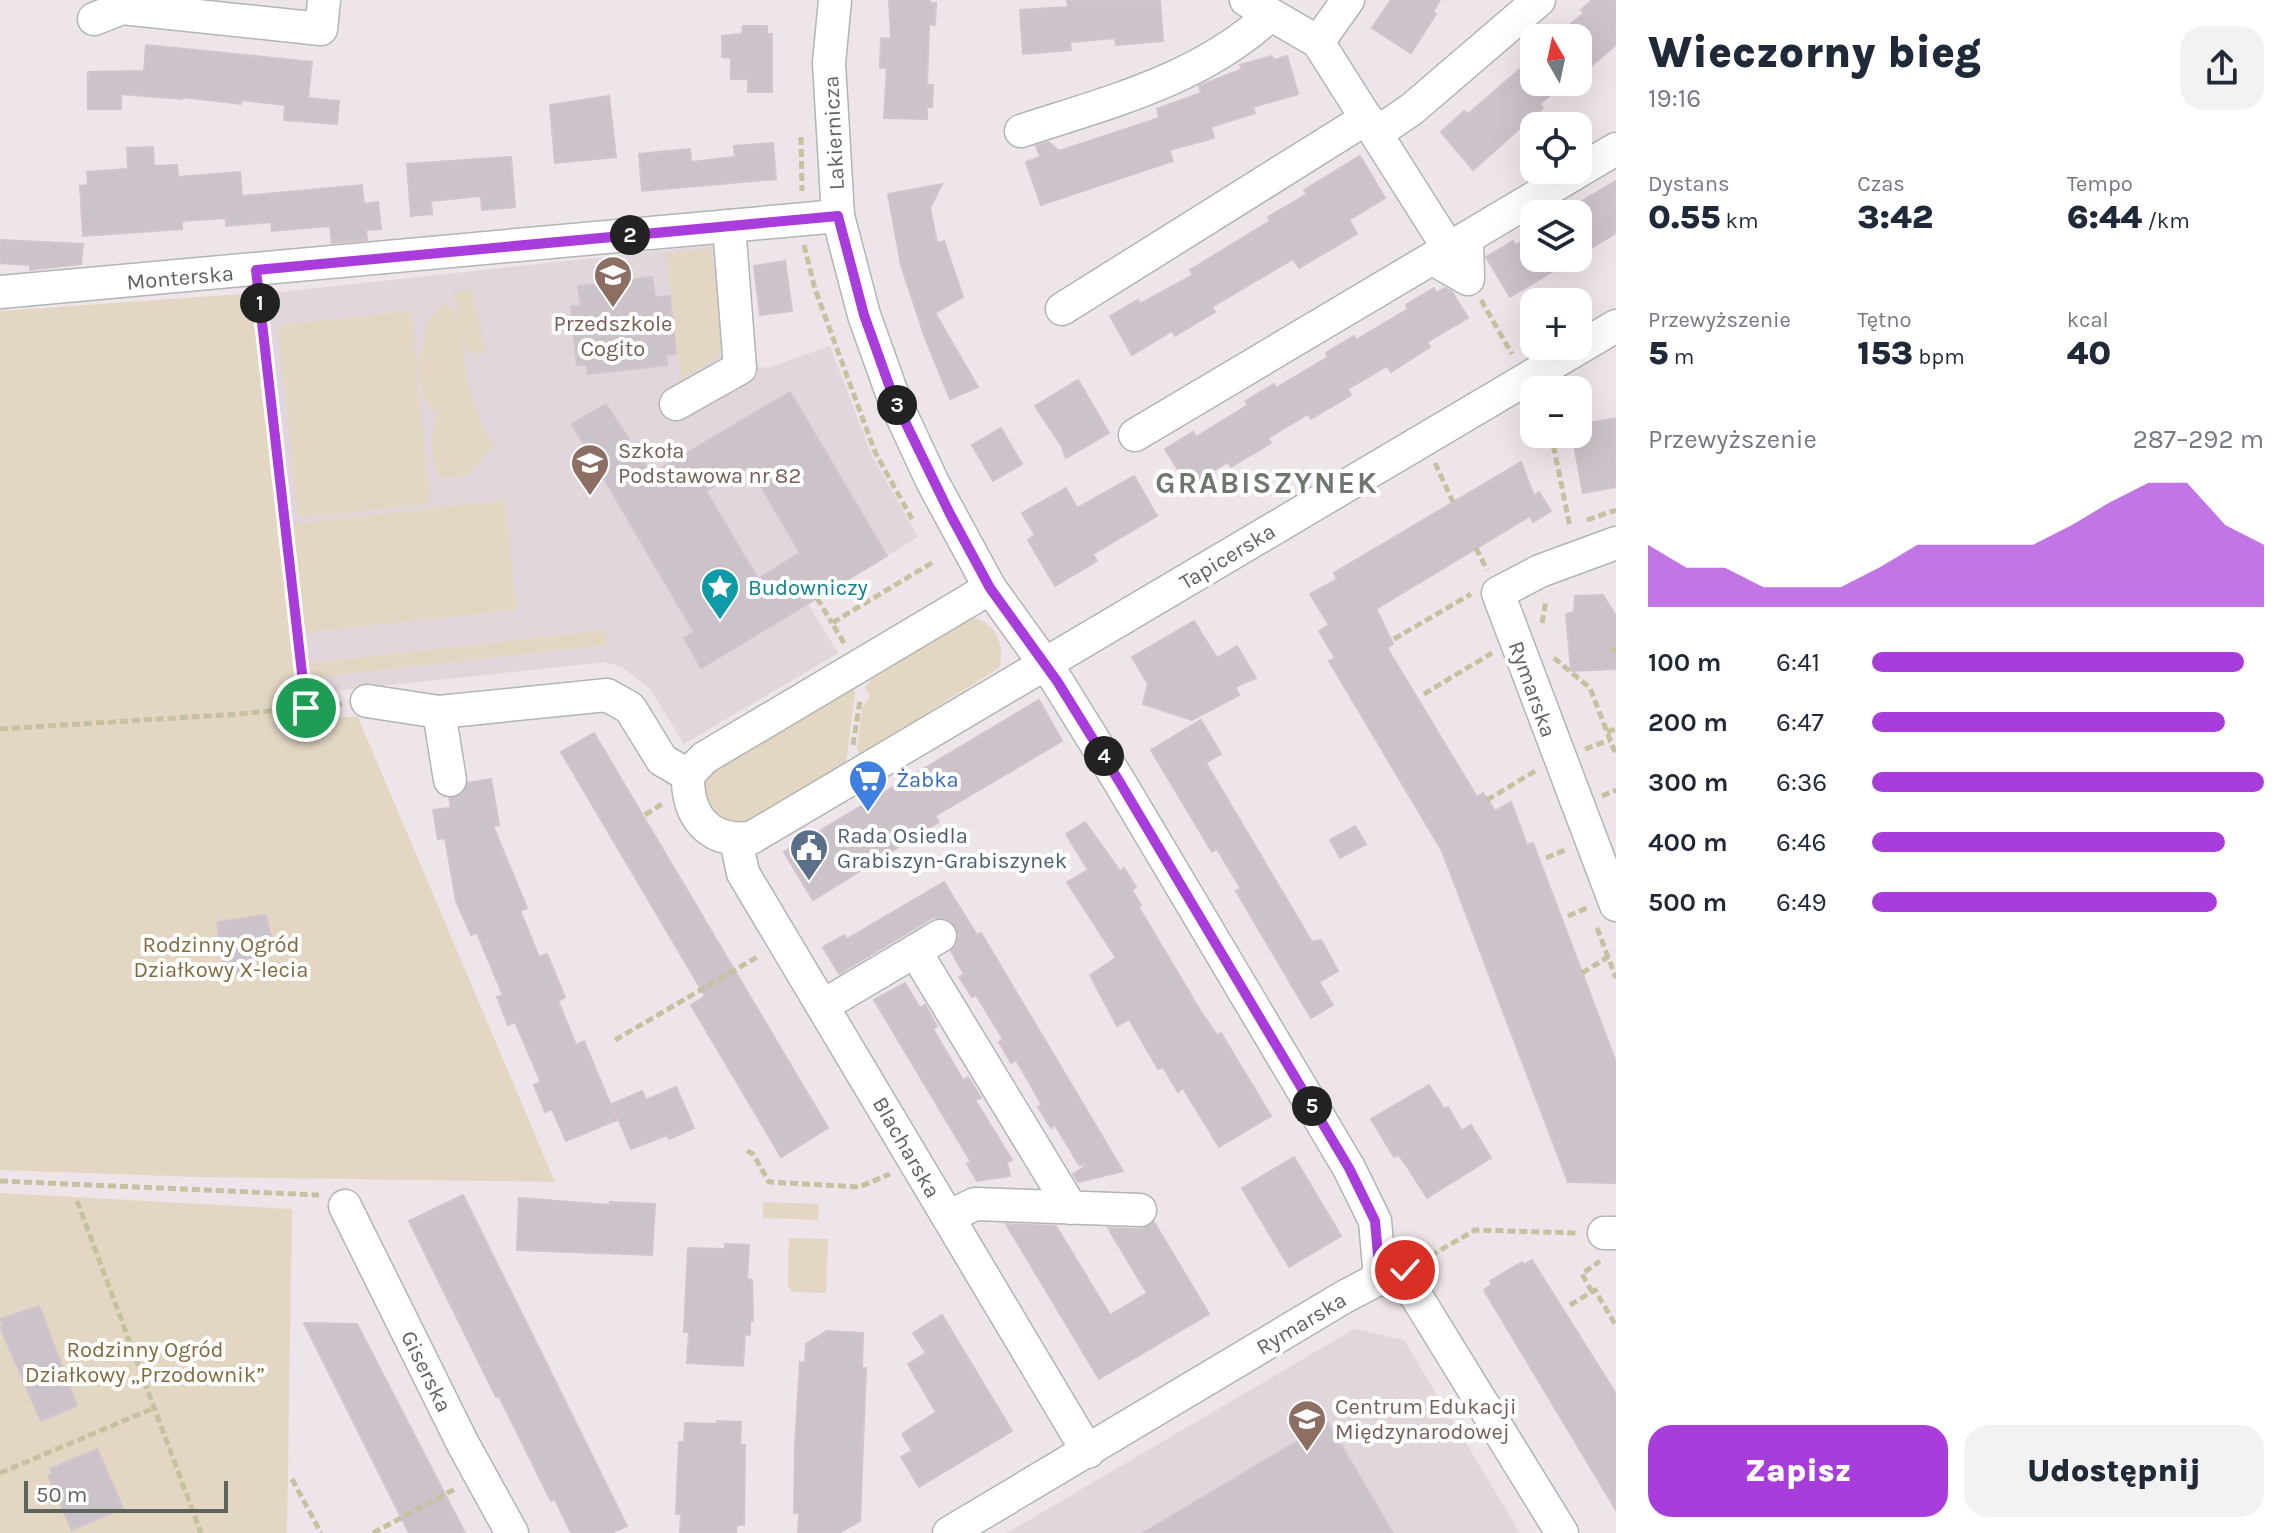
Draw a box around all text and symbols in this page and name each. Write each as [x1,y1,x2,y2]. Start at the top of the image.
north arrow [1520,24,1592,96]
map controls [1520,24,1592,448]
button: share [2180,26,2264,110]
text: Wieczorny bieg [1648,27,1982,78]
street label: Lakiernicza [818,75,850,191]
text: 19:16 [1648,83,1701,114]
button: locate [1520,112,1592,184]
text: Dystans [1648,171,1730,197]
text: Czas [1857,171,1905,197]
text: Tempo [2067,171,2133,197]
text: 0.55 [1648,197,1720,237]
text: 3:42 [1857,197,1933,237]
text: 6:44 [2067,197,2142,237]
button: layers [1520,200,1592,272]
text: km [1720,208,1759,234]
text: /km [2142,208,2190,234]
pin: 2 [610,215,650,255]
text: 2 [623,222,637,248]
school or university icon: Przedszkole Cogito [592,254,634,309]
street label: Monterska [125,260,235,296]
pin: 1 [240,283,280,323]
button: + [1520,288,1592,360]
text: 1 [256,290,264,316]
text: Przewyższenie [1648,307,1791,333]
text: Tętno [1857,307,1912,333]
text: kcal [2067,307,2109,333]
place label: Przedszkole Cogito [554,311,672,362]
text: 5 [1648,333,1668,373]
text: 153 [1857,333,1913,373]
text: 40 [2067,333,2111,373]
text: m [1668,344,1694,370]
text: bpm [1913,344,1965,370]
button: − [1520,376,1592,448]
pin: 3 [877,385,917,425]
text: 3 [890,392,904,418]
text: Przewyższenie [1648,424,1817,455]
text: 287–292 m [2133,424,2264,455]
place label: Szkoła Podstawowa nr 82 [618,438,801,489]
school or university icon: Szkoła Podstawowa nr 82 [569,442,611,497]
district label: GRABISZYNEK [1155,465,1379,501]
street label: Tapicerska [1175,518,1280,596]
place icon: Budowniczy [699,566,741,621]
place label: Budowniczy [748,575,868,601]
street label: Rymarska [1503,638,1561,741]
text: 100 m [1648,647,1721,678]
text: 6:41 [1776,647,1820,678]
pin [272,674,340,742]
icon: arrive [284,686,328,730]
text: 200 m [1648,707,1728,738]
text: 6:47 [1776,707,1824,738]
pin: 4 [1084,736,1124,776]
text: 4 [1097,743,1111,769]
supermarket icon: Żabka [847,758,889,813]
place label: Żabka [896,767,959,793]
text: 300 m [1648,767,1728,798]
text: 6:36 [1776,767,1827,798]
place label: Rada Osiedla Grabiszyn-Grabiszynek [837,823,1067,874]
public building icon: Rada Osiedla Grabiszyn-Grabiszynek [788,827,830,882]
text: 400 m [1648,827,1728,858]
text: 6:46 [1776,827,1826,858]
text: 500 m [1648,887,1727,918]
text: 6:49 [1776,887,1826,918]
park label: Rodzinny Ogród Działkowy X-lecia [134,932,308,983]
pin: 5 [1292,1086,1332,1126]
street label: Blacharska [867,1092,946,1203]
text: 5 [1306,1093,1318,1119]
pin [1371,1236,1439,1304]
icon: check [1383,1248,1427,1292]
street label: Rymarska [1252,1287,1351,1361]
street label: Giserska [395,1326,457,1417]
park label: Rodzinny Ogród Działkowy „Przodownik” [25,1337,265,1388]
place label: Centrum Edukacji Międzynarodowej [1335,1394,1516,1445]
school or university icon: Centrum Edukacji Międzynarodowej [1286,1398,1328,1453]
button: Zapisz [1648,1425,1948,1517]
button: Udostępnij [1964,1425,2264,1517]
scale bar [24,1477,228,1513]
text: 50 m [36,1482,87,1508]

